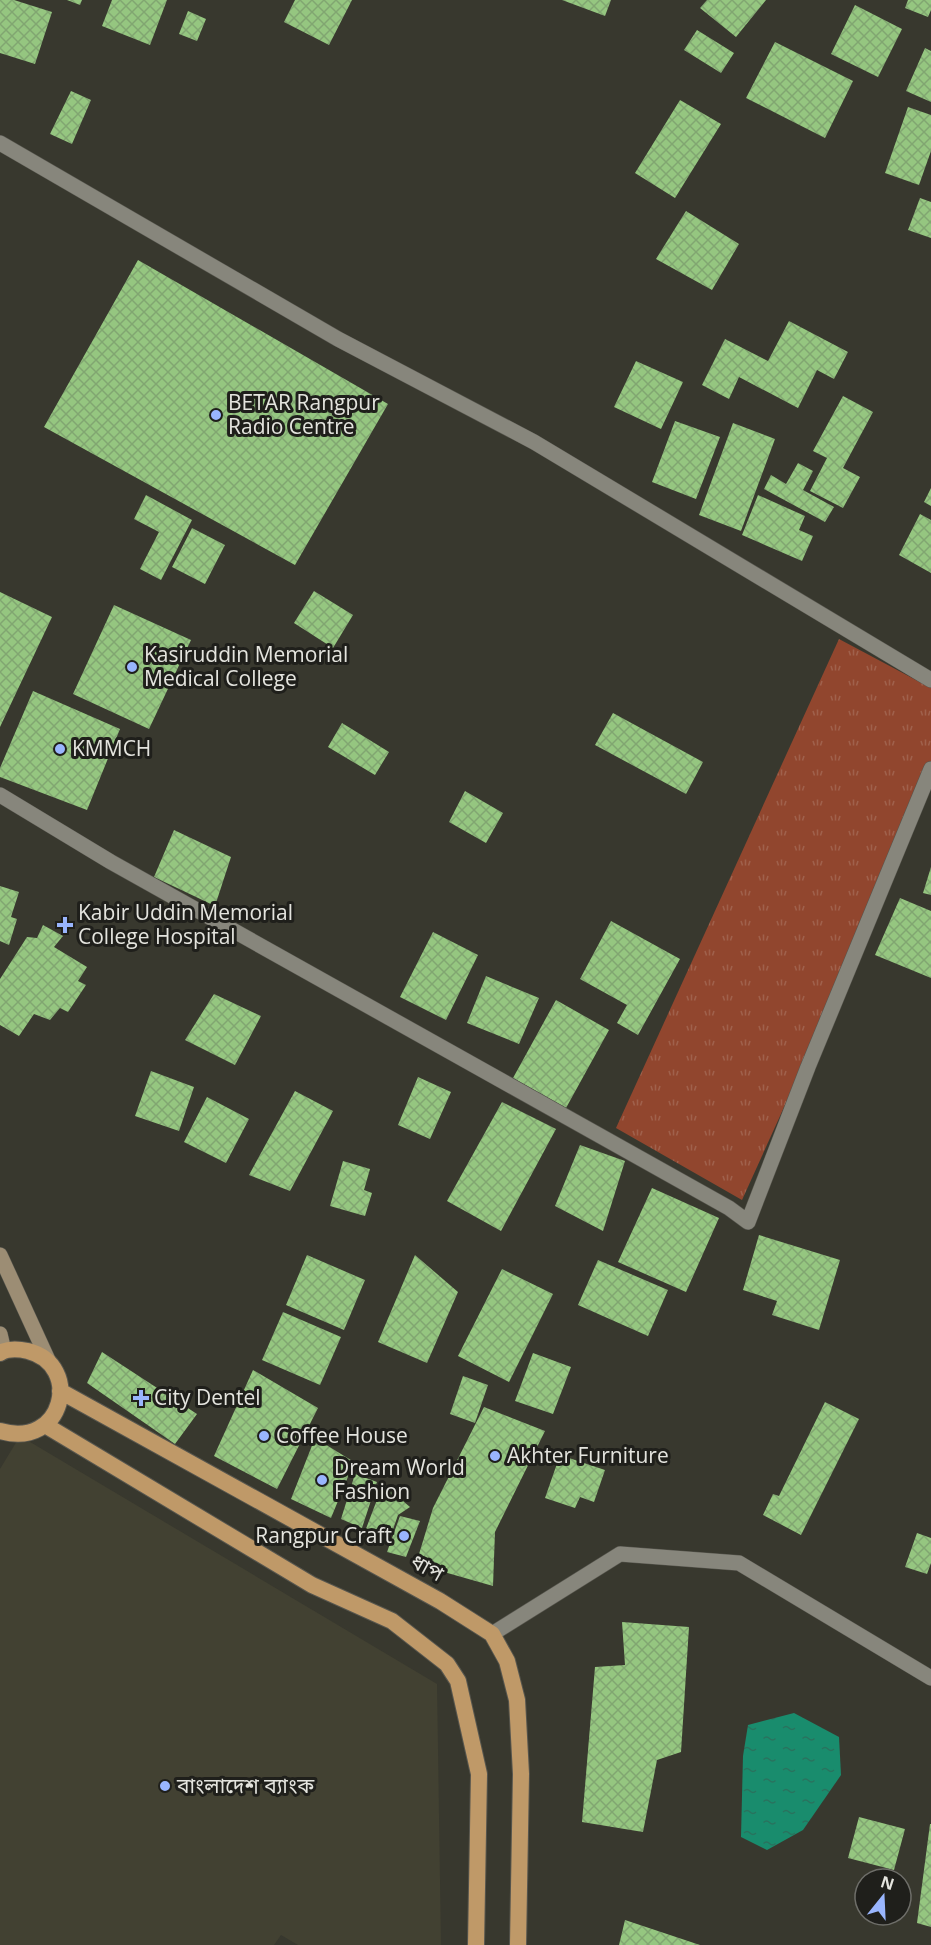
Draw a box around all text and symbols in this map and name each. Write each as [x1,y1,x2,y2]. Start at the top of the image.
place label: BETAR Rangpur Radio Centre [228,388,380,440]
marker: BETAR Rangpur Radio Centre [209,408,223,422]
place label: Kasiruddin Memorial Medical College [144,640,348,692]
marker: Kasiruddin Memorial Medical College [125,660,139,674]
place label: KMMCH [72,734,151,762]
marker: KMMCH [53,742,67,756]
place label: Kabir Uddin Memorial College Hospital [78,898,293,950]
marker: Kabir Uddin Memorial College Hospital [56,916,74,934]
place label: City Dentel [154,1383,260,1411]
marker: City Dentel [132,1389,150,1407]
place label: Coffee House [276,1421,408,1449]
marker: Coffee House [257,1429,271,1443]
place label: Akhter Furniture [507,1441,669,1469]
marker: Akhter Furniture [488,1449,502,1463]
place label: Dream World Fashion [334,1453,465,1505]
marker: Dream World Fashion [315,1473,329,1487]
place label: Rangpur Craft [255,1521,392,1549]
marker: Rangpur Craft [397,1529,411,1543]
street label: ধাপ [406,1547,450,1588]
place label: বাংলাদেশ ব্যাংক [176,1771,315,1799]
marker: বাংলাদেশ ব্যাংক [158,1779,172,1793]
north arrow [853,1867,913,1927]
text: N [878,1870,897,1895]

